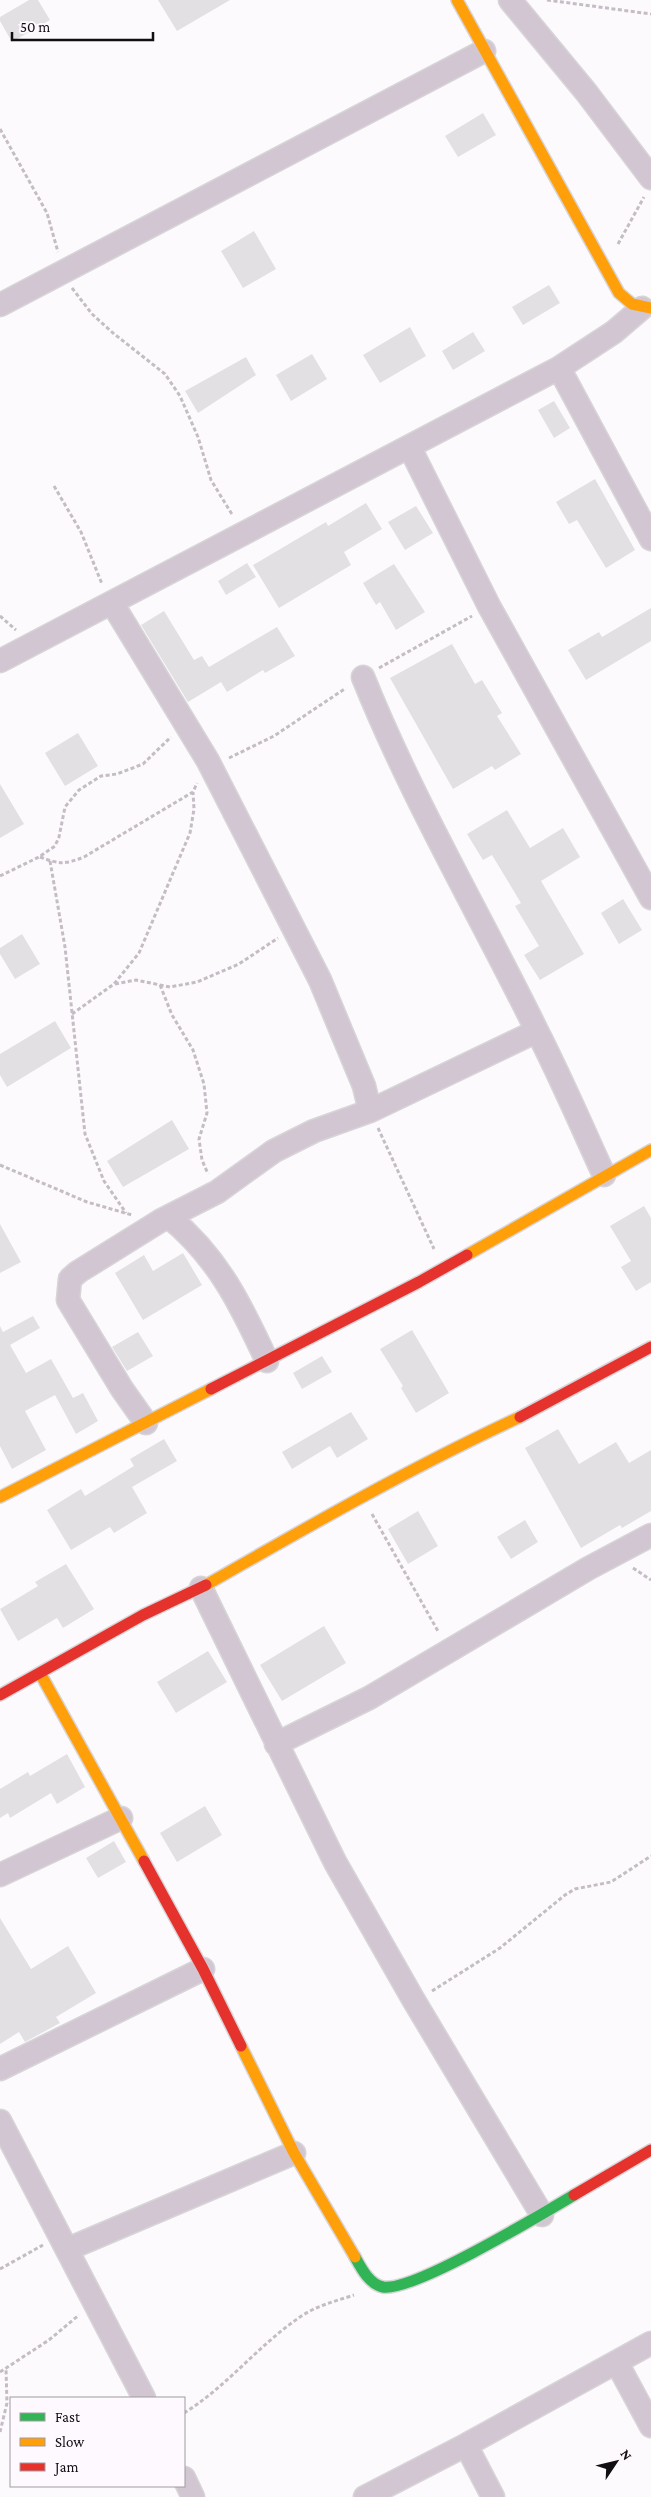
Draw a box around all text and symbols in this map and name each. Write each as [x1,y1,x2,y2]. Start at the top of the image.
scale bar [12,10,154,42]
text: 50 m [20,19,50,35]
legend [10,2397,185,2487]
text: Fast [55,2409,81,2425]
text: Slow [55,2434,85,2450]
north arrow [591,2437,641,2487]
text: N [617,2446,636,2463]
text: Jam [53,2459,78,2476]

